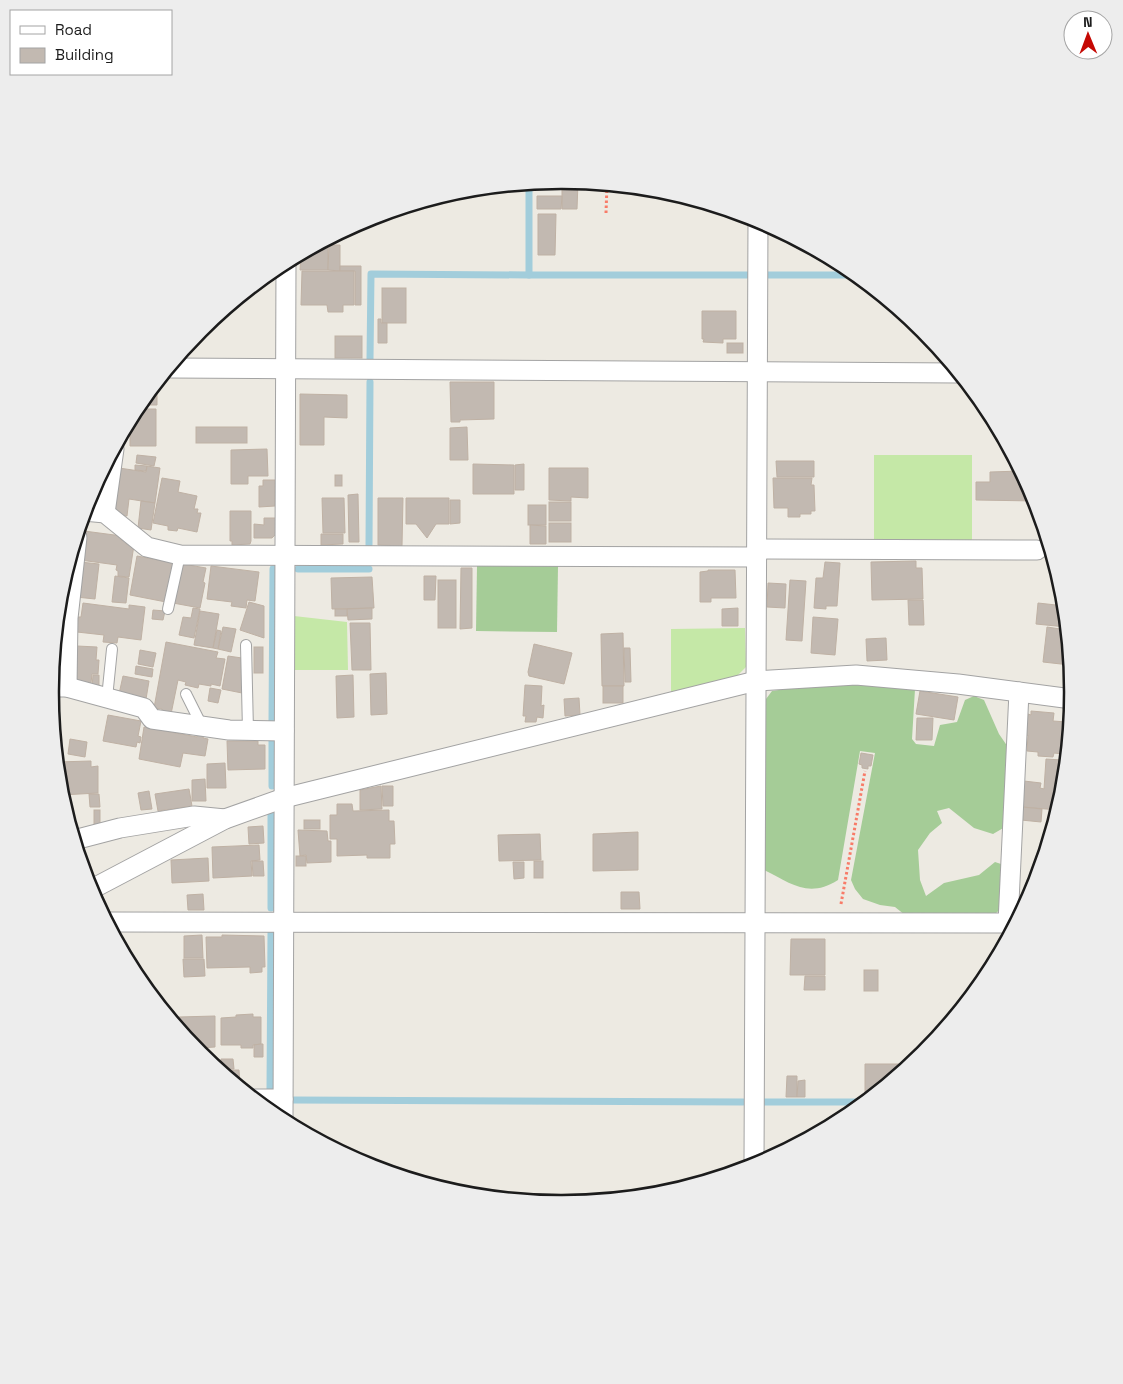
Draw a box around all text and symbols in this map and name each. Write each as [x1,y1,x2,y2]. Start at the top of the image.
legend [10,10,172,75]
north arrow [1063,10,1113,60]
text: N [1083,13,1093,31]
text: Road [55,20,92,39]
text: Building [55,45,114,64]

